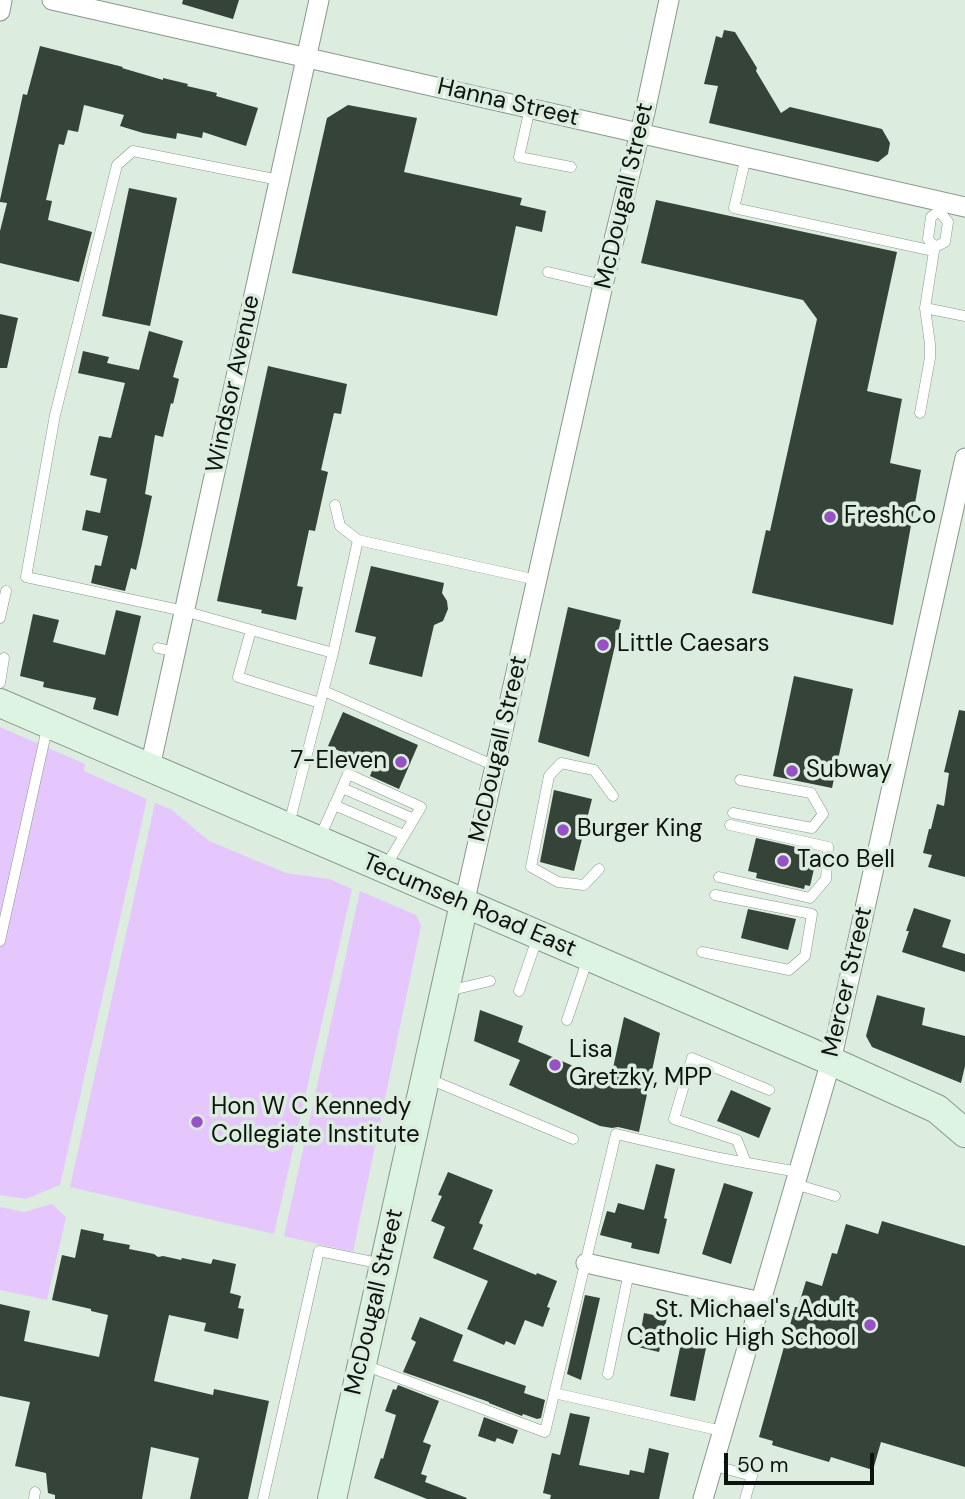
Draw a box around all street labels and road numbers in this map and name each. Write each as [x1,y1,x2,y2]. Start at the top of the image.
street label: Hanna Street [434,73,582,133]
street label: McDougall Street [590,100,660,292]
street label: Windsor Avenue [201,293,267,475]
street label: McDougall Street [464,653,534,845]
street label: Tecumseh Road East [358,848,580,964]
street label: Mercer Street [817,904,879,1060]
street label: McDougall Street [340,1206,410,1398]

